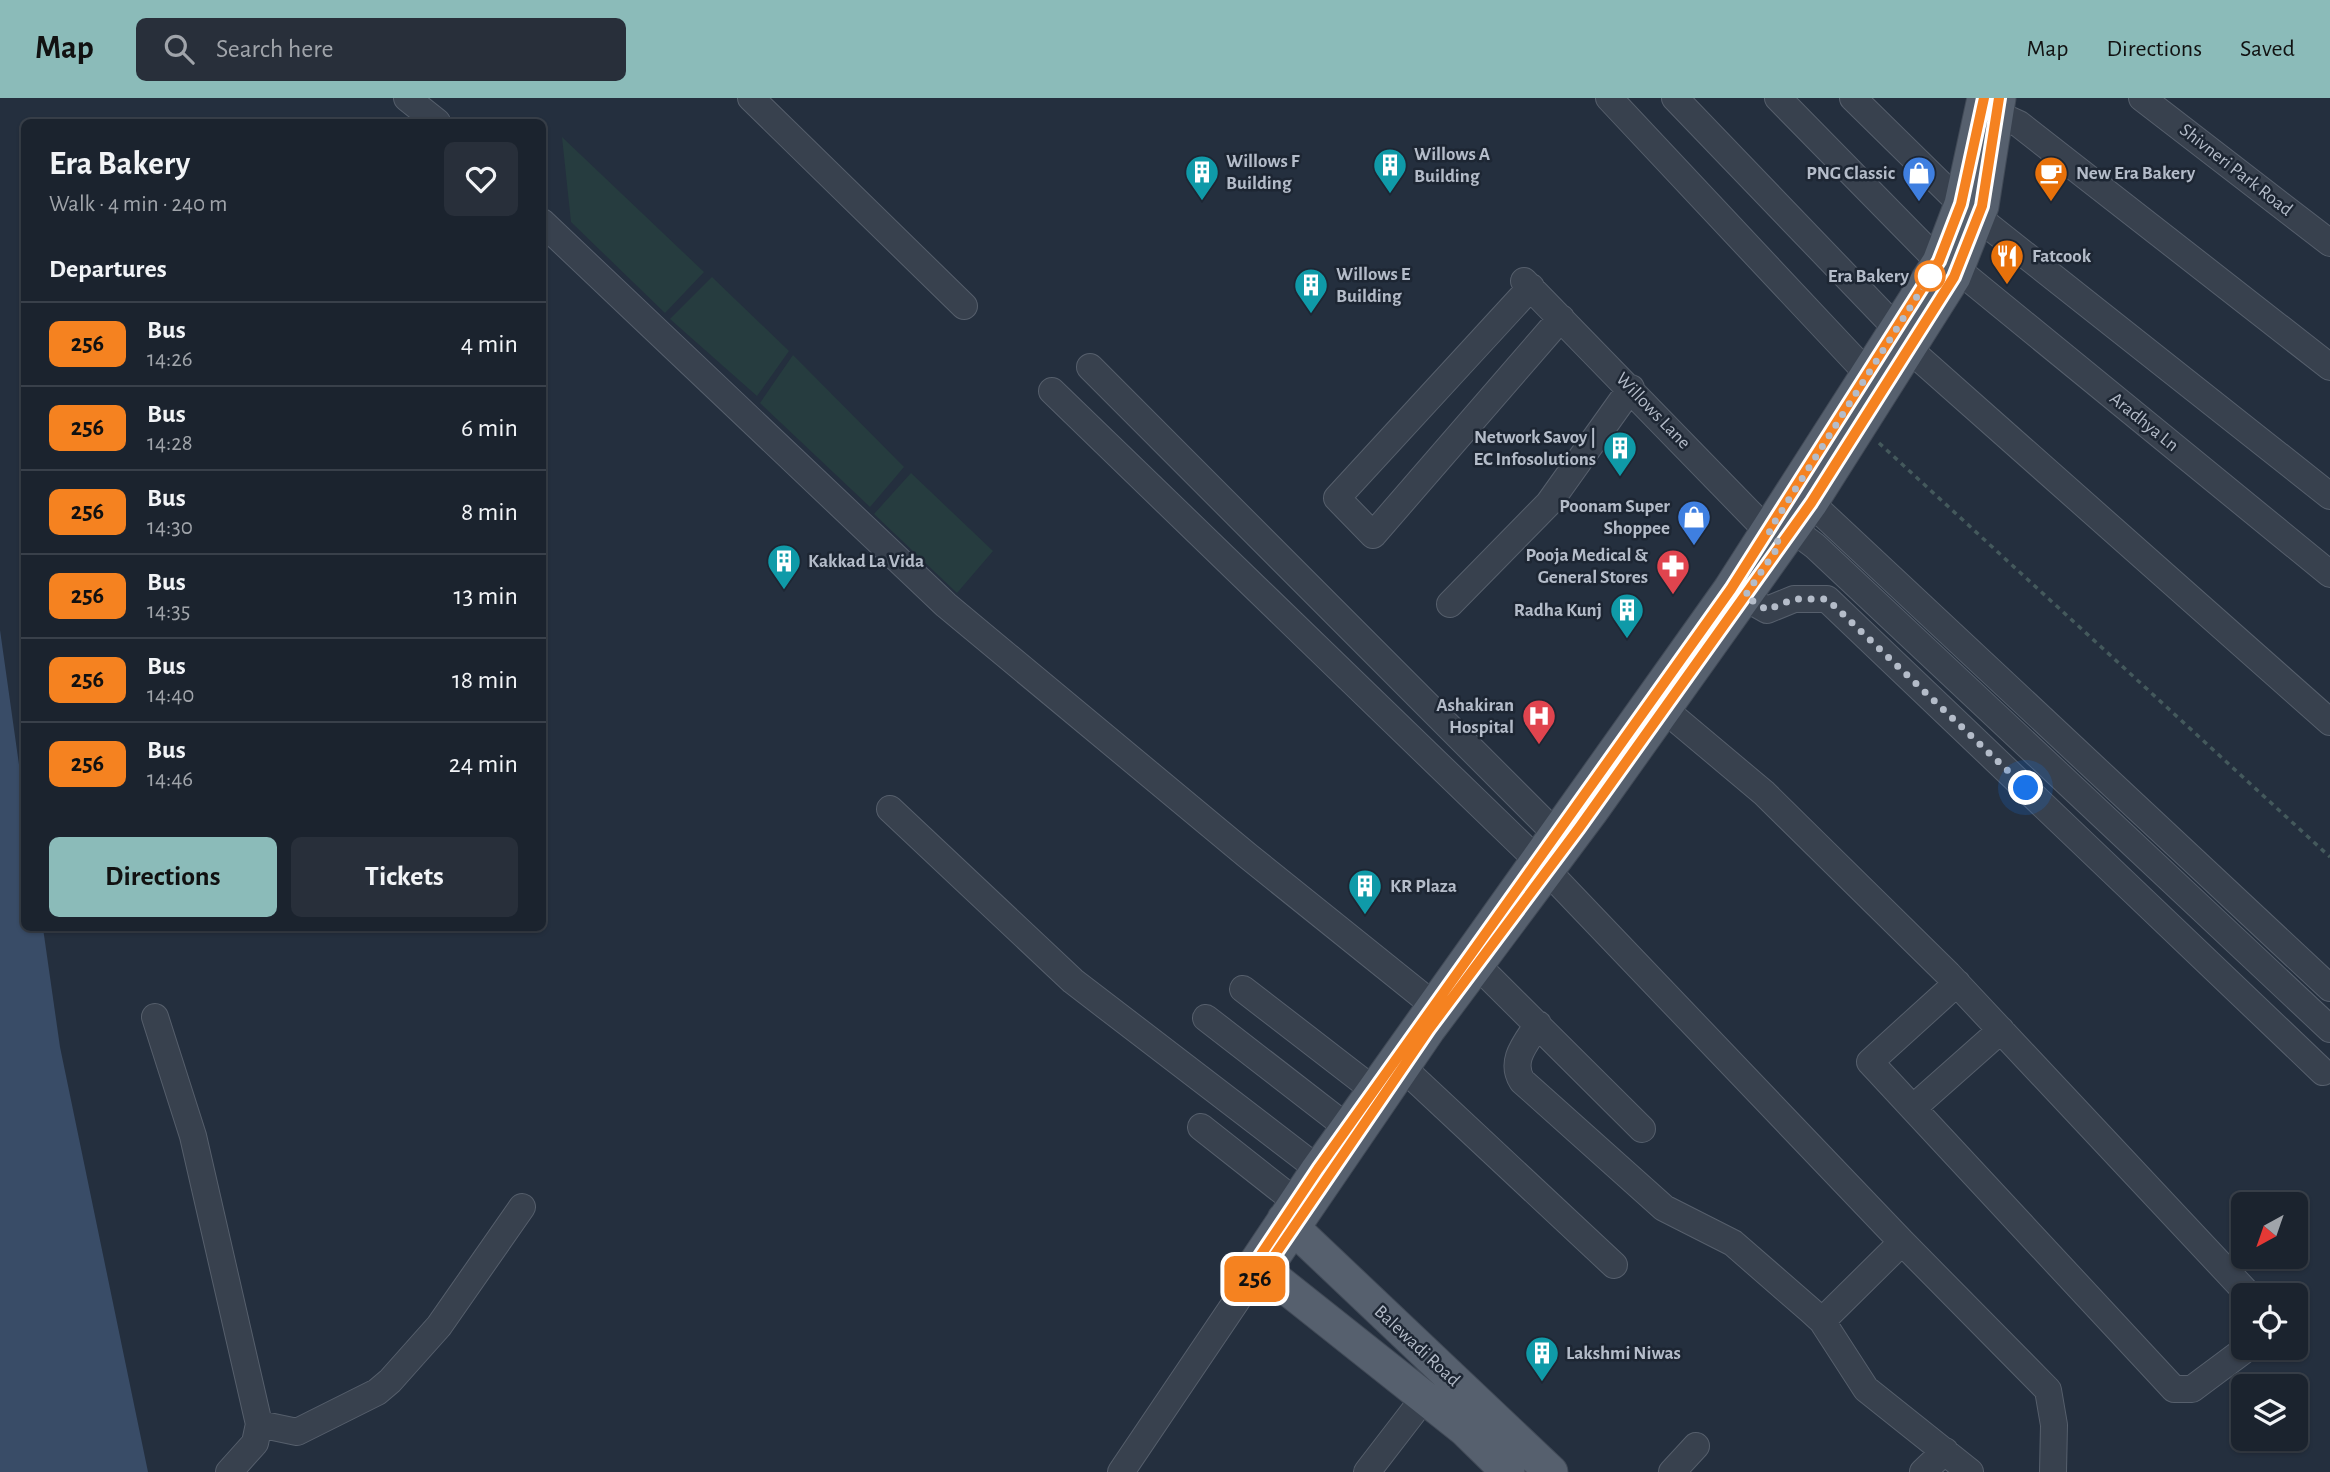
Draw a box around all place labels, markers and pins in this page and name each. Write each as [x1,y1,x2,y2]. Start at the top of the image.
place label: Willows A Building [1414,145,1491,186]
building icon: Willows A Building [1371,146,1409,195]
place label: Willows F Building [1226,152,1300,193]
building icon: Willows F Building [1183,153,1221,202]
shop icon: PNG Classic [1900,154,1938,203]
cafe icon: New Era Bakery [2032,154,2070,203]
place label: PNG Classic [1806,164,1896,183]
place label: New Era Bakery [2076,164,2196,183]
restaurant icon: Fatcook [1988,237,2026,286]
place label: Fatcook [2032,247,2092,266]
marker: Era Bakery [1915,261,1945,291]
place label: Willows E Building [1336,265,1411,306]
building icon: Willows E Building [1292,266,1330,315]
place label: Era Bakery [1828,267,1910,286]
place label: Network Savoy | EC Infosolutions [1473,427,1596,469]
building icon: Network Savoy | EC Infosolutions [1601,429,1639,478]
place label: Poonam Super Shoppee [1559,497,1670,538]
shop icon: Poonam Super Shoppee [1675,498,1713,547]
building icon: Kakkad La Vida [765,542,803,591]
place label: Pooja Medical & General Stores [1525,546,1648,587]
pharmacy icon: Pooja Medical & General Stores [1654,547,1692,596]
place label: Kakkad La Vida [808,552,924,571]
building icon: Radha Kunj [1608,591,1646,640]
place label: Radha Kunj [1514,601,1602,620]
place label: Ashakiran Hospital [1436,696,1514,737]
hospital icon: Ashakiran Hospital [1520,697,1558,746]
building icon: KR Plaza [1346,867,1384,916]
place label: KR Plaza [1390,877,1457,896]
building icon: Lakshmi Niwas [1523,1334,1561,1383]
place label: Lakshmi Niwas [1566,1344,1681,1363]

